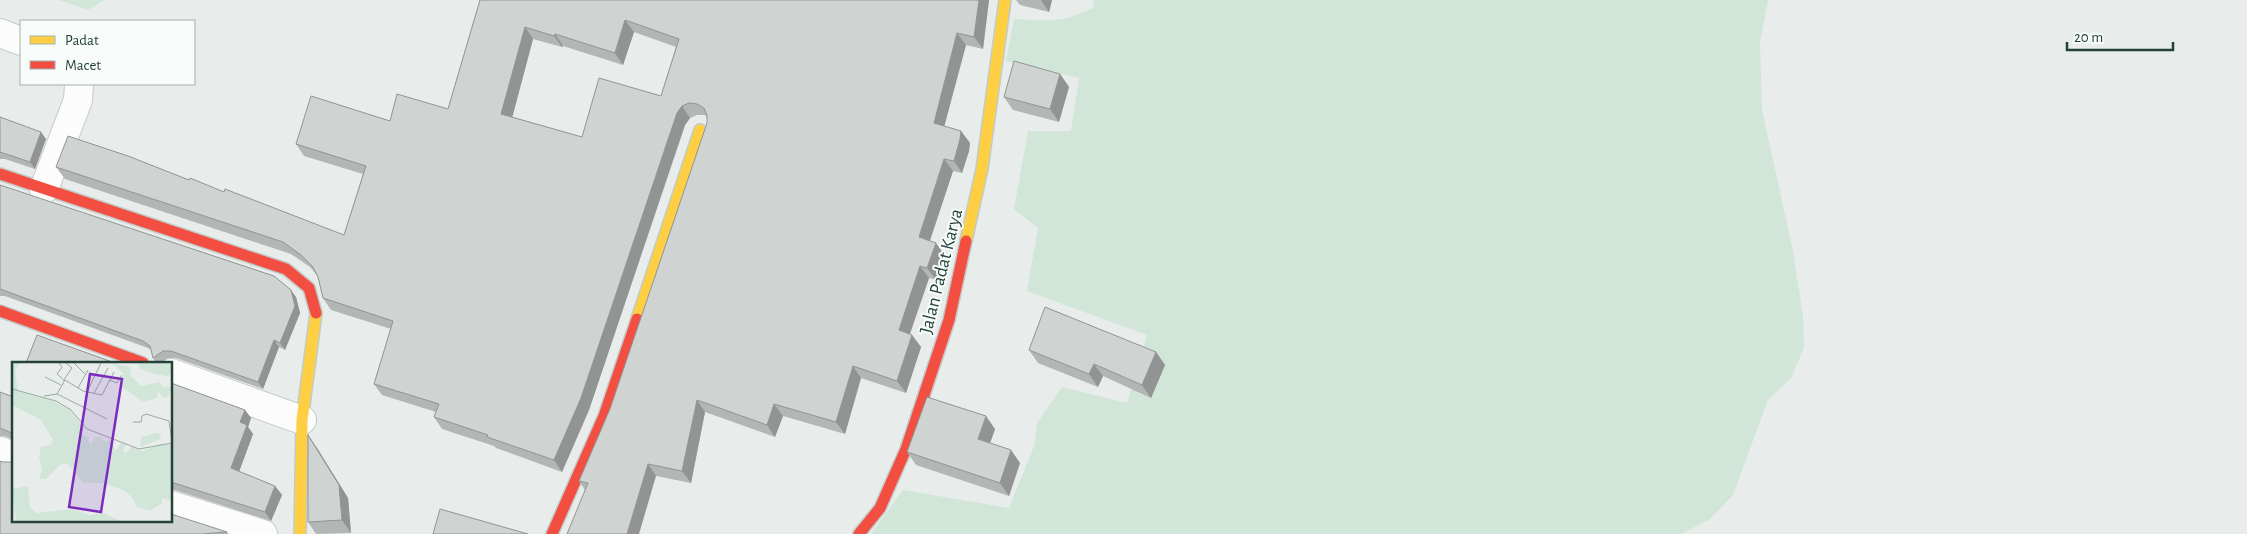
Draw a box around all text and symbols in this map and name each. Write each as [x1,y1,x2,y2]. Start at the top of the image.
legend [20,20,195,85]
scale bar [2067,20,2173,52]
text: 20 m [2074,30,2103,45]
text: Padat [65,33,99,48]
text: Macet [65,58,101,73]
street label: Jalan Padat Karya [917,207,966,336]
inset map [12,362,172,522]

